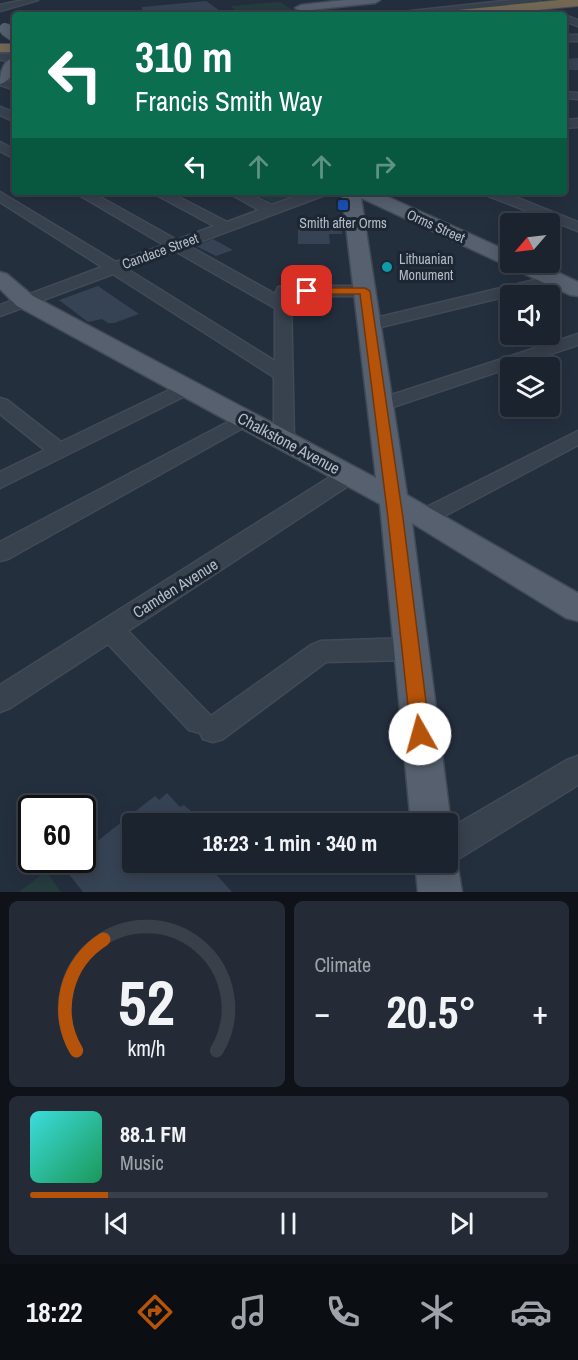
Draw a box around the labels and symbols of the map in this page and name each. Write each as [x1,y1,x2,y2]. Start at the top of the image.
marker: Smith after Orms [336,198,350,212]
street label: Orms Street [404,205,468,247]
north arrow [500,213,560,273]
place label: Smith after Orms [299,214,387,232]
street label: Candace Street [119,229,201,273]
place label: Lithuanian Monument [399,250,453,284]
marker: Lithuanian Monument [380,260,394,274]
pin [281,265,332,316]
street label: Chalkstone Avenue [234,407,344,479]
street label: Camden Avenue [128,553,222,623]
position arrow [388,702,452,766]
speed limit sign: 60 [18,795,96,873]

